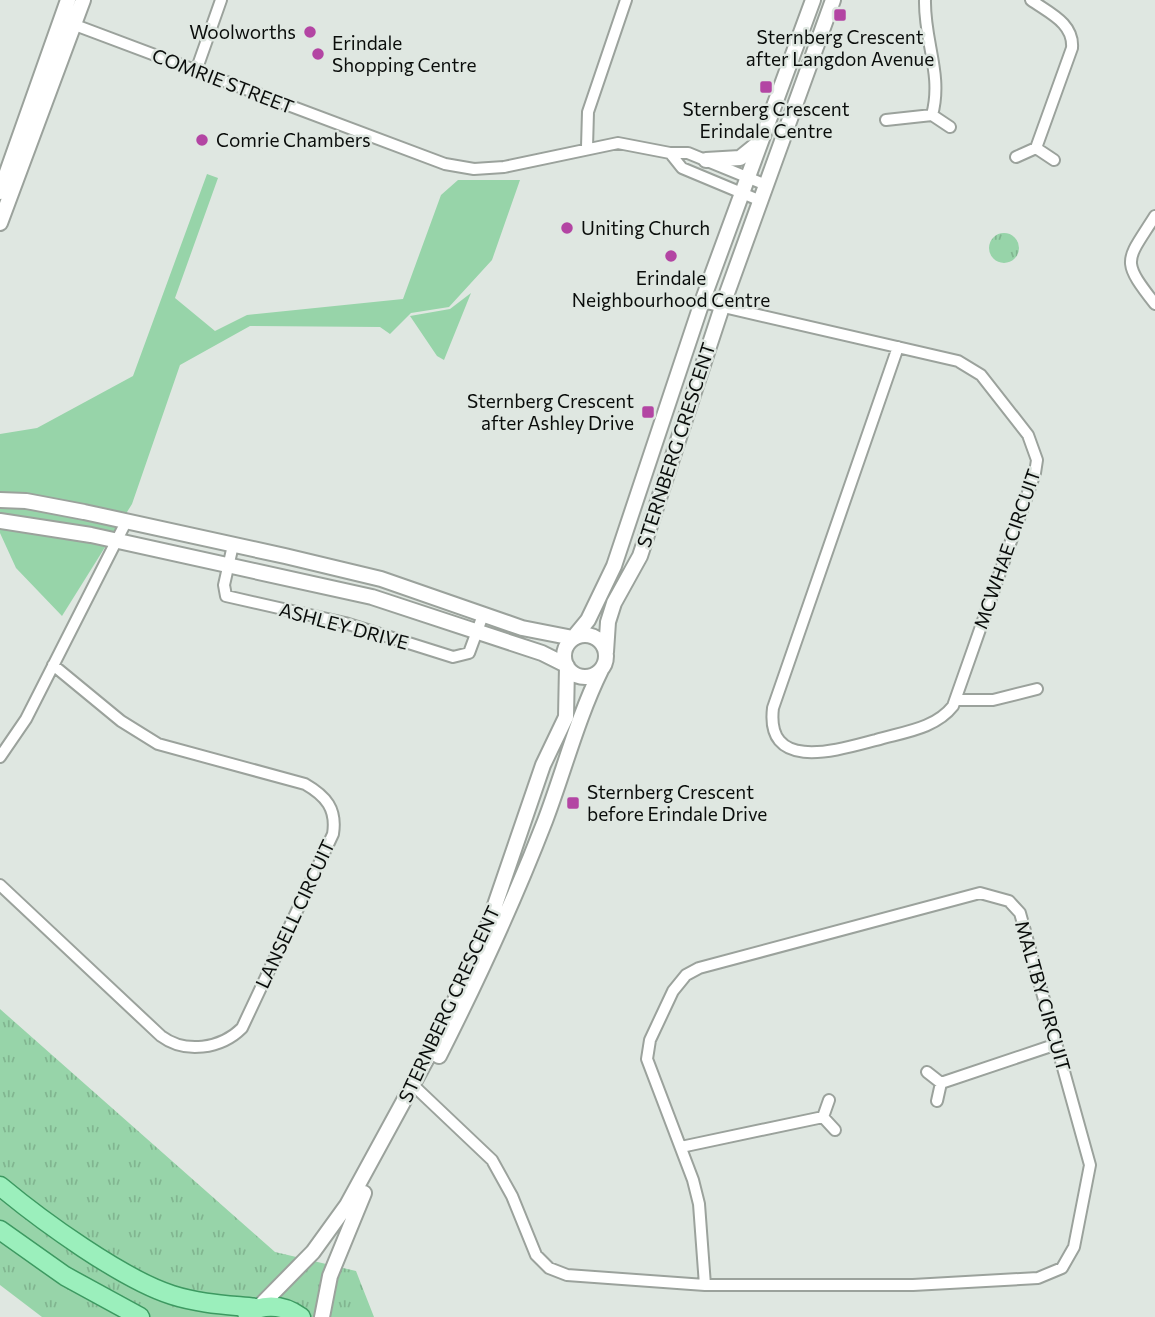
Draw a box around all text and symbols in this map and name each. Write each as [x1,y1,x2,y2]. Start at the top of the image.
marker: Sternberg Crescent after Langdon Avenue [832,7,848,23]
place label: Woolworths [189,20,296,43]
marker: Woolworths [302,24,318,40]
place label: Sternberg Crescent after Langdon Avenue [746,25,934,70]
place label: Erindale Shopping Centre [332,31,477,76]
street label: COMRIE STREET [149,43,297,118]
marker: Erindale Shopping Centre [310,46,326,62]
marker: Sternberg Crescent Erindale Centre [758,79,774,95]
place label: Sternberg Crescent Erindale Centre [683,97,850,142]
place label: Comrie Chambers [216,128,371,151]
marker: Comrie Chambers [194,132,210,148]
place label: Uniting Church [581,216,710,239]
marker: Uniting Church [559,220,575,236]
marker: Erindale Neighbourhood Centre [663,248,679,264]
place label: Erindale Neighbourhood Centre [572,266,770,311]
street label: STERNBERG CRESCENT [632,340,720,550]
place label: Sternberg Crescent after Ashley Drive [467,389,634,434]
marker: Sternberg Crescent after Ashley Drive [640,404,656,420]
street label: MCWHAE CIRCUIT [968,466,1045,632]
street label: ASHLEY DRIVE [277,597,411,654]
place label: Sternberg Crescent before Erindale Drive [587,780,767,825]
marker: Sternberg Crescent before Erindale Drive [565,795,581,811]
street label: LANSELL CIRCUIT [250,836,339,992]
street label: STERNBERG CRESCENT [393,902,504,1106]
street label: MALTBY CIRCUIT [1011,918,1076,1074]

